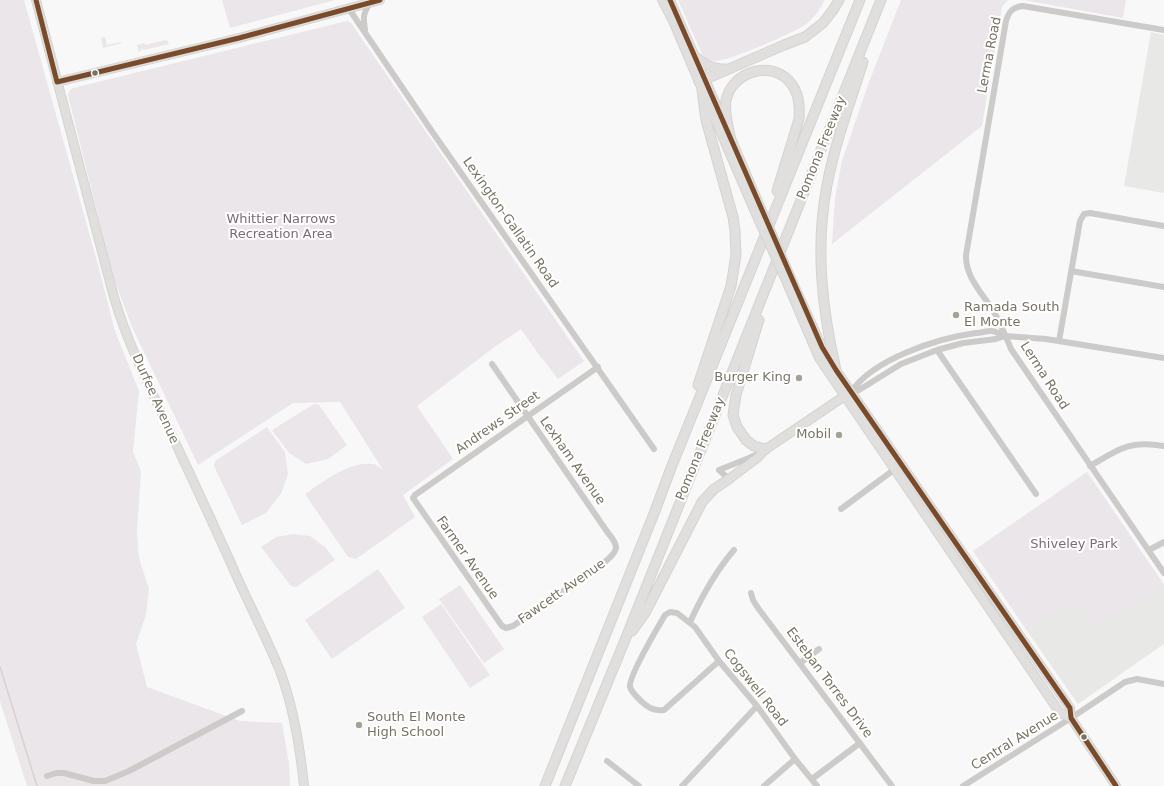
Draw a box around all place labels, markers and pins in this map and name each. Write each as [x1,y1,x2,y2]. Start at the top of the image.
unlabelled marker [90,68,100,78]
place label: Ramada South El Monte [964,300,1059,331]
marker: Ramada South El Monte [951,310,961,320]
place label: Burger King [714,370,791,386]
marker: Burger King [794,373,804,383]
place label: Mobil [796,427,831,443]
marker: Mobil [834,430,844,440]
place label: South El Monte High School [367,710,465,741]
marker: South El Monte High School [354,720,364,730]
unlabelled marker [1079,732,1089,742]

